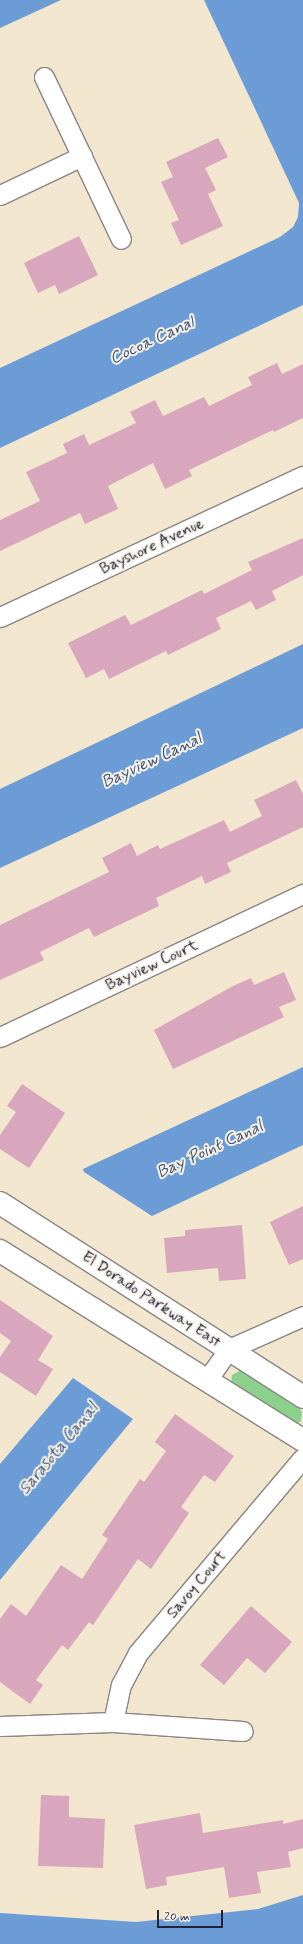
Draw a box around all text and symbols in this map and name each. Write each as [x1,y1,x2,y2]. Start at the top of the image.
water label: Cocoa Canal [107,313,197,369]
street label: Bayshore Avenue [96,514,208,580]
water label: Bayview Canal [100,729,204,793]
street label: Bayview Court [103,936,201,996]
water label: Bay Point Canal [153,1116,267,1184]
street label: El Dorado Parkway East [79,1248,223,1352]
water label: Sarasota Canal [16,1400,102,1498]
street label: Savoy Court [163,1548,231,1622]
scale bar [159,1902,225,1928]
text: 20 m [164,1909,190,1925]

